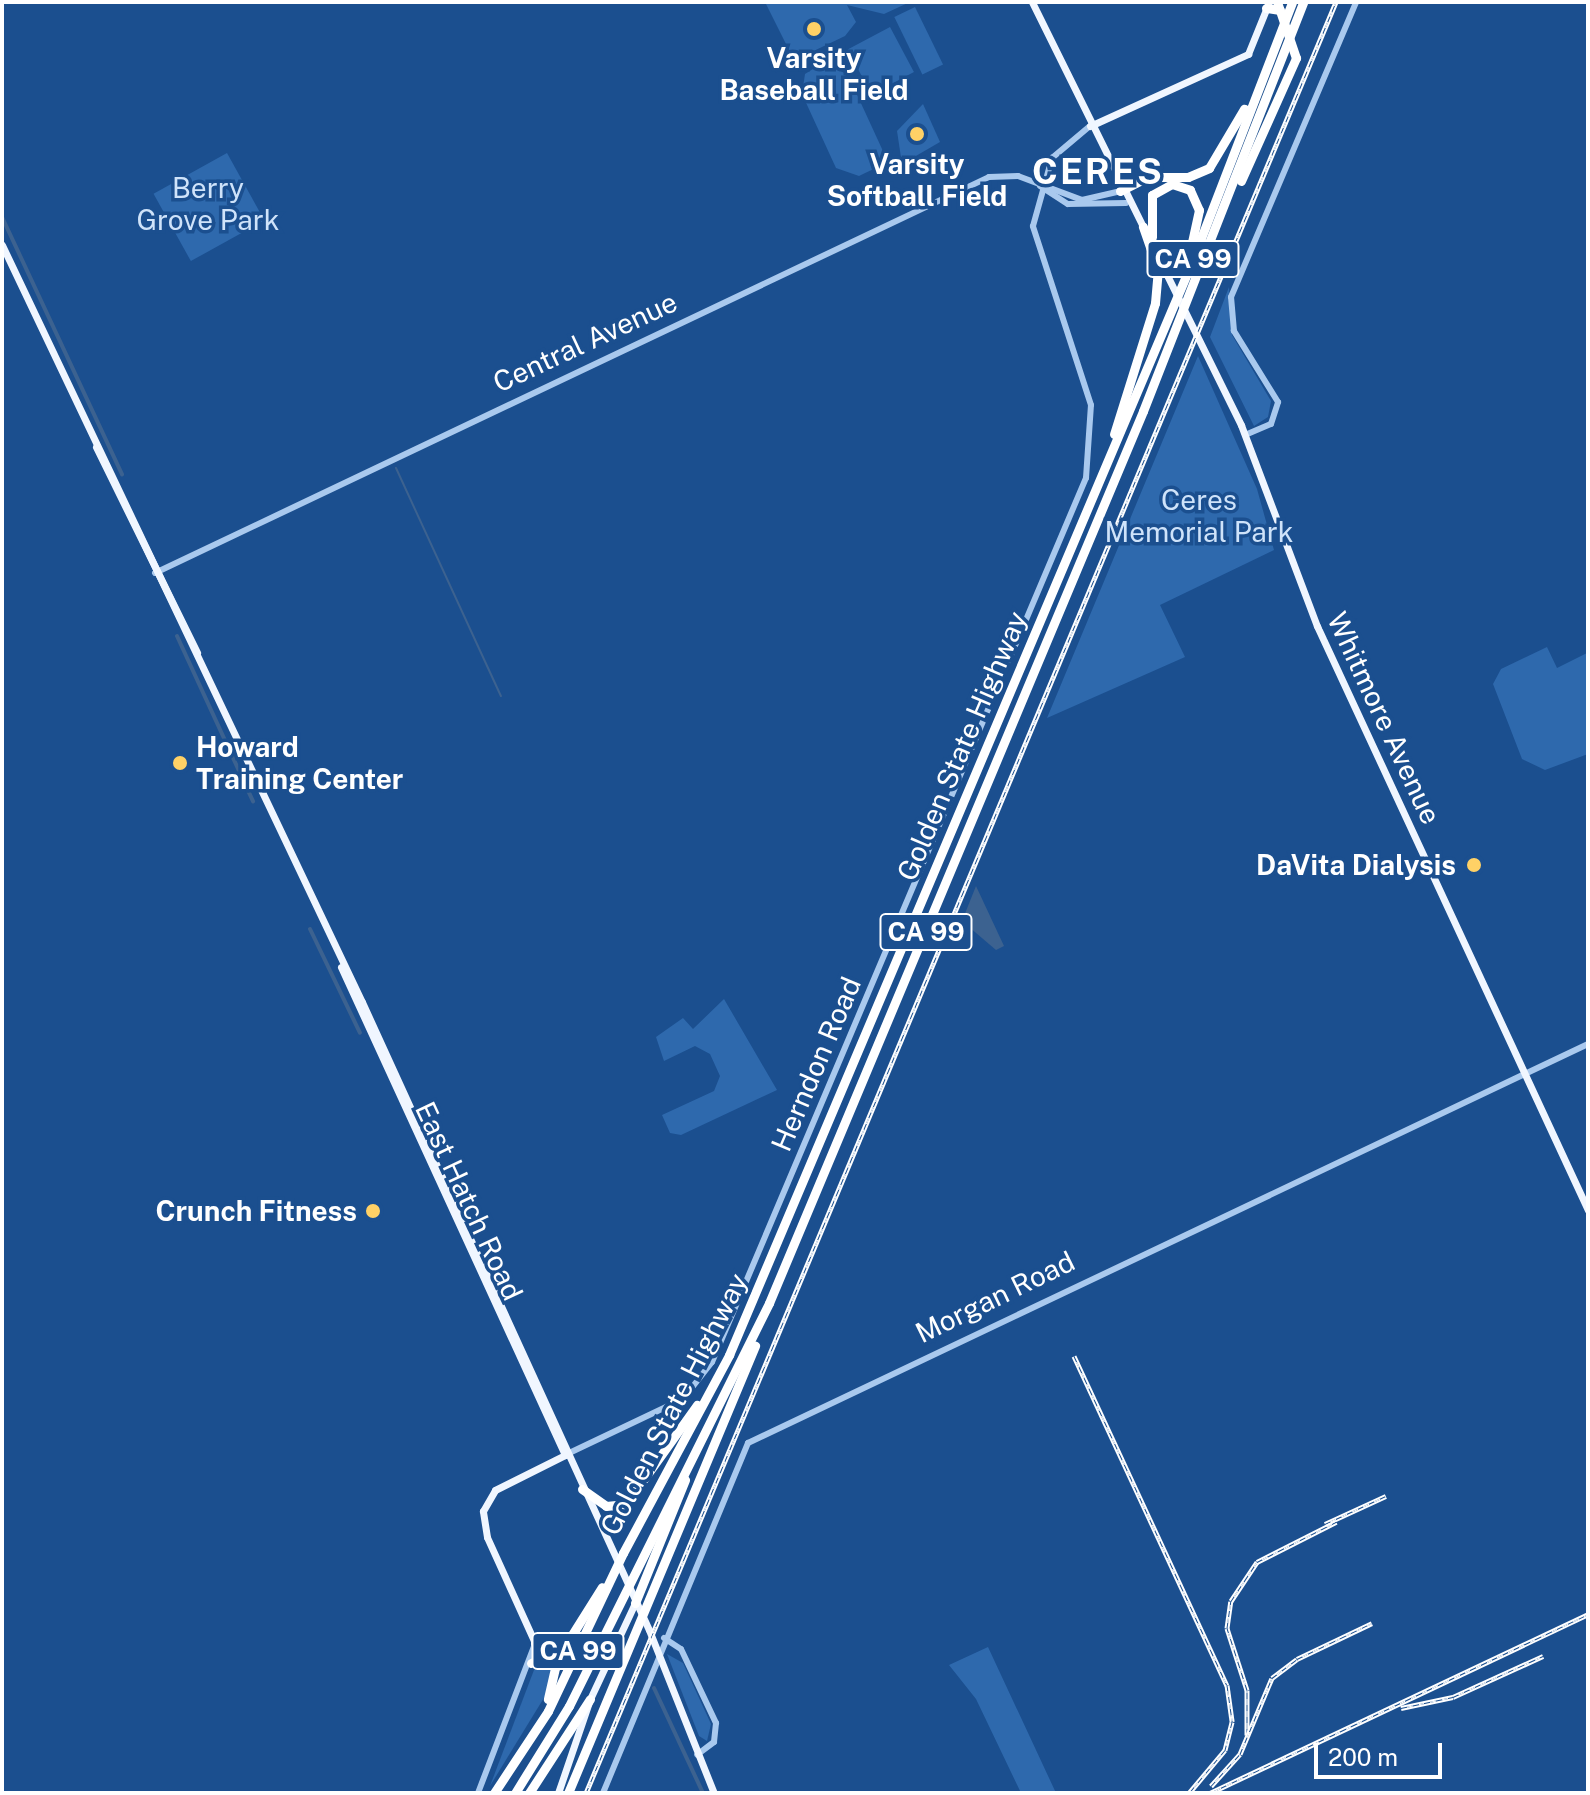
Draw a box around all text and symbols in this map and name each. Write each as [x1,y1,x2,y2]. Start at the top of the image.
marker: Varsity Baseball Field [805,20,823,38]
place label: Varsity Baseball Field [719,41,909,107]
marker: Varsity Softball Field [908,125,926,143]
place label: Varsity Softball Field [827,147,1007,213]
district label: CERES [1032,150,1164,194]
park label: Berry Grove Park [136,171,280,237]
road number: CA 99 [1145,237,1241,281]
street label: Central Avenue [488,285,682,399]
park label: Ceres Memorial Park [1105,483,1293,549]
street label: Golden State Highway [890,606,1034,886]
street label: Whitmore Avenue [1320,607,1448,829]
place label: Howard Training Center [196,730,403,796]
marker: Howard Training Center [171,754,189,772]
place label: DaVita Dialysis [1256,848,1456,882]
marker: DaVita Dialysis [1463,854,1485,876]
road number: CA 99 [878,910,974,954]
street label: Herndon Road [764,972,868,1156]
street label: East Hatch Road [408,1096,530,1306]
place label: Crunch Fitness [155,1194,357,1228]
marker: Crunch Fitness [364,1202,382,1220]
street label: Morgan Road [910,1244,1080,1350]
street label: Golden State Highway [593,1267,755,1541]
road number: CA 99 [530,1629,626,1673]
scale bar [1318,1727,1446,1777]
text: 200 m [1328,1743,1398,1771]

